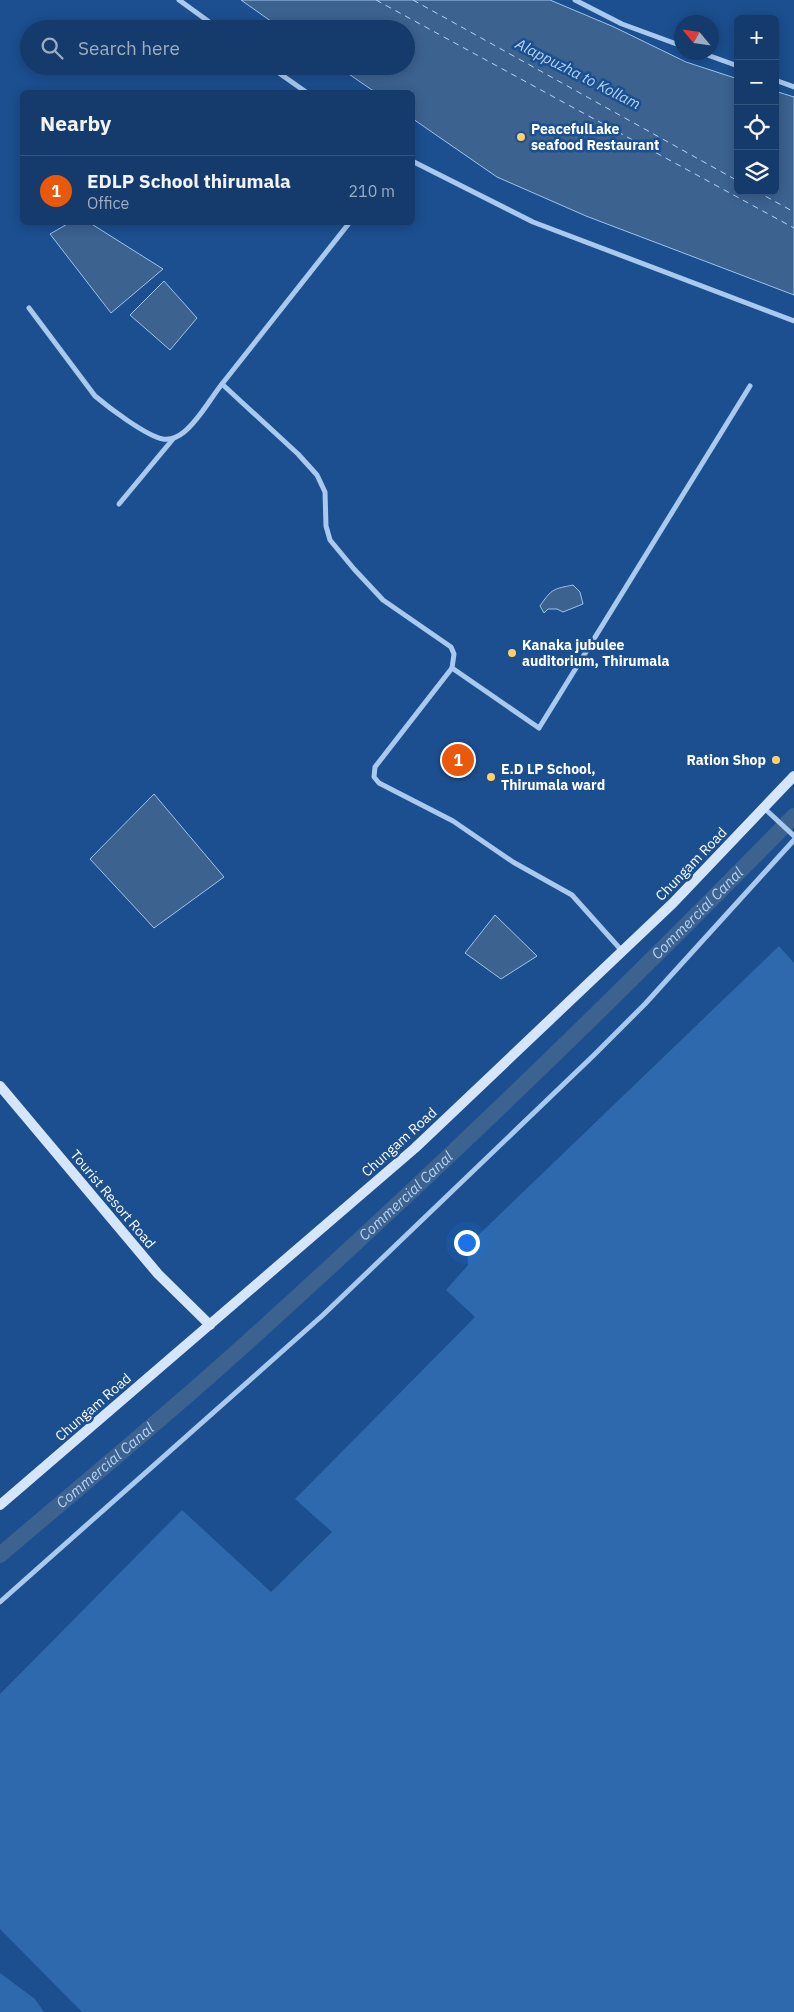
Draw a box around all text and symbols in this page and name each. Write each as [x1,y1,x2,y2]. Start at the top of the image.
north arrow [674,15,719,60]
map controls [734,15,779,195]
button: + [734,15,779,60]
search box [20,20,415,75]
water label: Alappuzha to Kollam [512,33,644,113]
icon: search [38,34,66,62]
text: Search here [78,36,180,60]
button: − [734,60,779,105]
button: locate [734,105,779,150]
text: Nearby [40,109,111,137]
place label: PeacefulLake seafood Restaurant [531,120,659,154]
marker: PeacefulLake seafood Restaurant [515,131,527,143]
button: layers [734,150,779,195]
text: EDLP School thirumala [87,169,291,193]
text: 1 [51,181,61,201]
text: 210 m [348,181,395,201]
text: Office [87,193,129,213]
place label: Kanaka jubulee auditorium, Thirumala [522,636,669,670]
marker: Kanaka jubulee auditorium, Thirumala [506,647,518,659]
pin: 1 [442,741,474,779]
place label: Ration Shop [686,751,766,769]
marker: Ration Shop [770,754,782,766]
place label: E.D LP School, Thirumala ward [501,760,605,794]
marker: E.D LP School, Thirumala ward [485,771,497,783]
street label: Chungam Road [651,824,731,904]
water label: Commercial Canal [647,863,747,963]
street label: Chungam Road [358,1103,440,1181]
street label: Tourist Resort Road [67,1146,159,1252]
water label: Commercial Canal [355,1147,457,1244]
your location [454,1230,480,1256]
street label: Chungam Road [51,1369,135,1445]
water label: Commercial Canal [52,1419,158,1512]

